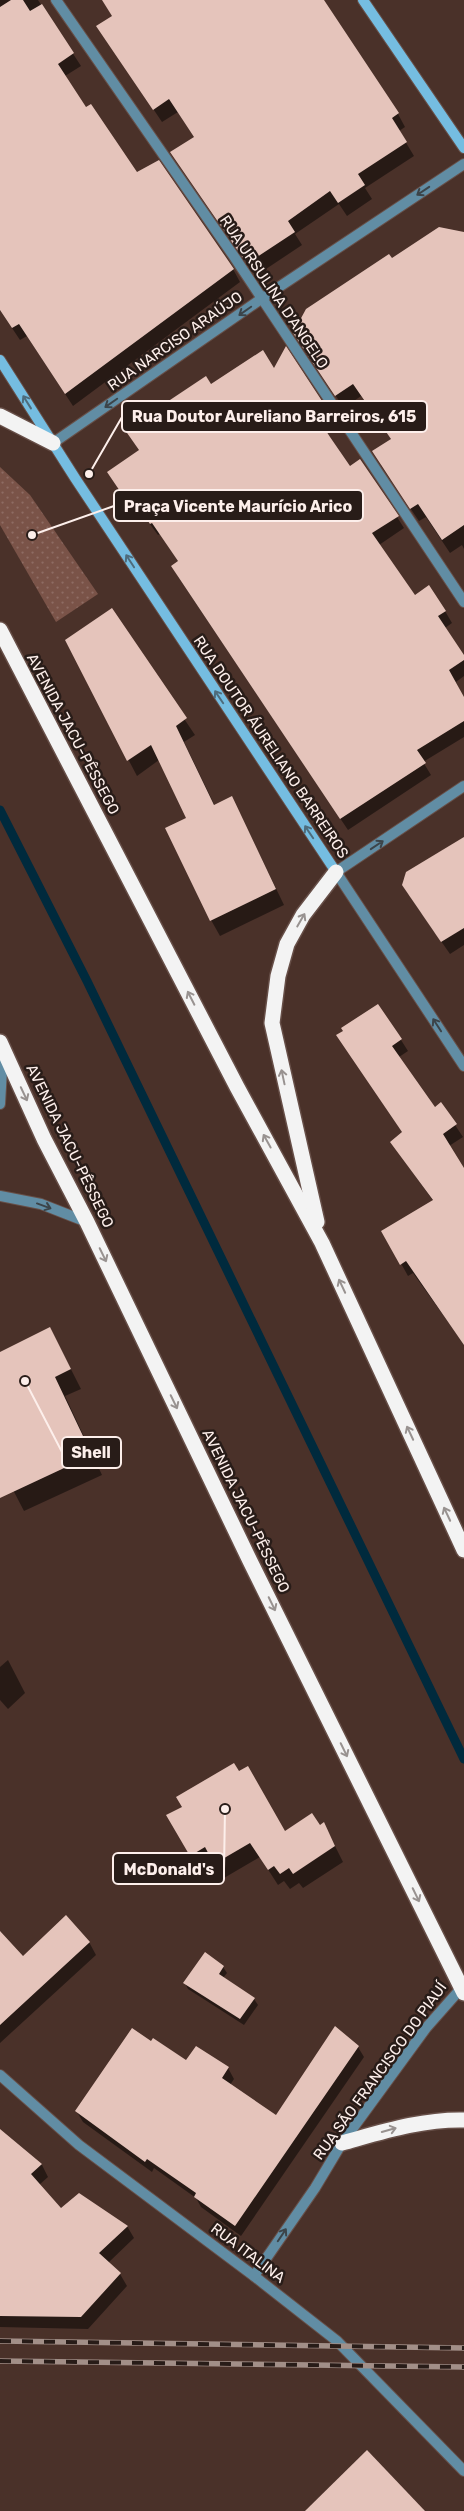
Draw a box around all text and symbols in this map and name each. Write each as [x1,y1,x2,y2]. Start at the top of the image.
one-way arrow [417,186,431,196]
street label: RUA URSULINA D'ANGELO [216,212,332,372]
street label: RUA NARCISO ARAÚJO [104,288,246,394]
one-way arrow [238,306,252,316]
one-way arrow [21,395,32,409]
one-way arrow [104,398,118,408]
callout: Rua Doutor Aureliano Barreiros, 615 [122,401,427,432]
text: Rua Doutor Aureliano Barreiros, 615 [132,407,416,426]
callout: Praça Vicente Maurício Arico [114,490,363,521]
text: Praça Vicente Maurício Arico [124,497,352,516]
one-way arrow [125,554,135,568]
street label: RUA DOUTOR ÁURELIANO BARREIROS [190,632,352,862]
street label: AVENIDA JACU-PÊSSEGO [23,650,123,818]
one-way arrow [214,690,224,704]
one-way arrow [304,825,315,839]
one-way arrow [369,840,383,850]
one-way arrow [296,914,306,928]
one-way arrow [186,990,196,1005]
one-way arrow [432,1019,442,1033]
street label: AVENIDA JACU-PÊSSEGO [23,1061,117,1231]
one-way arrow [277,1069,287,1085]
one-way arrow [19,1086,29,1101]
one-way arrow [261,1135,271,1149]
one-way arrow [36,1202,52,1211]
one-way arrow [99,1247,108,1262]
one-way arrow [336,1278,346,1293]
one-way arrow [169,1394,179,1409]
street label: AVENIDA JACU-PÊSSEGO [199,1426,293,1596]
one-way arrow [405,1426,414,1441]
callout: Shell [62,1437,121,1468]
text: Shell [71,1443,111,1462]
one-way arrow [442,1507,452,1522]
one-way arrow [268,1596,277,1611]
one-way arrow [340,1742,349,1757]
callout: McDonald's [113,1853,224,1884]
text: McDonald's [124,1860,215,1879]
one-way arrow [411,1888,421,1903]
street label: RUA SÃO FRANCISCO DO PIAUÍ [310,1978,451,2163]
one-way arrow [380,2124,396,2134]
street label: RUA ITALINA [207,2219,289,2287]
one-way arrow [277,2229,287,2243]

